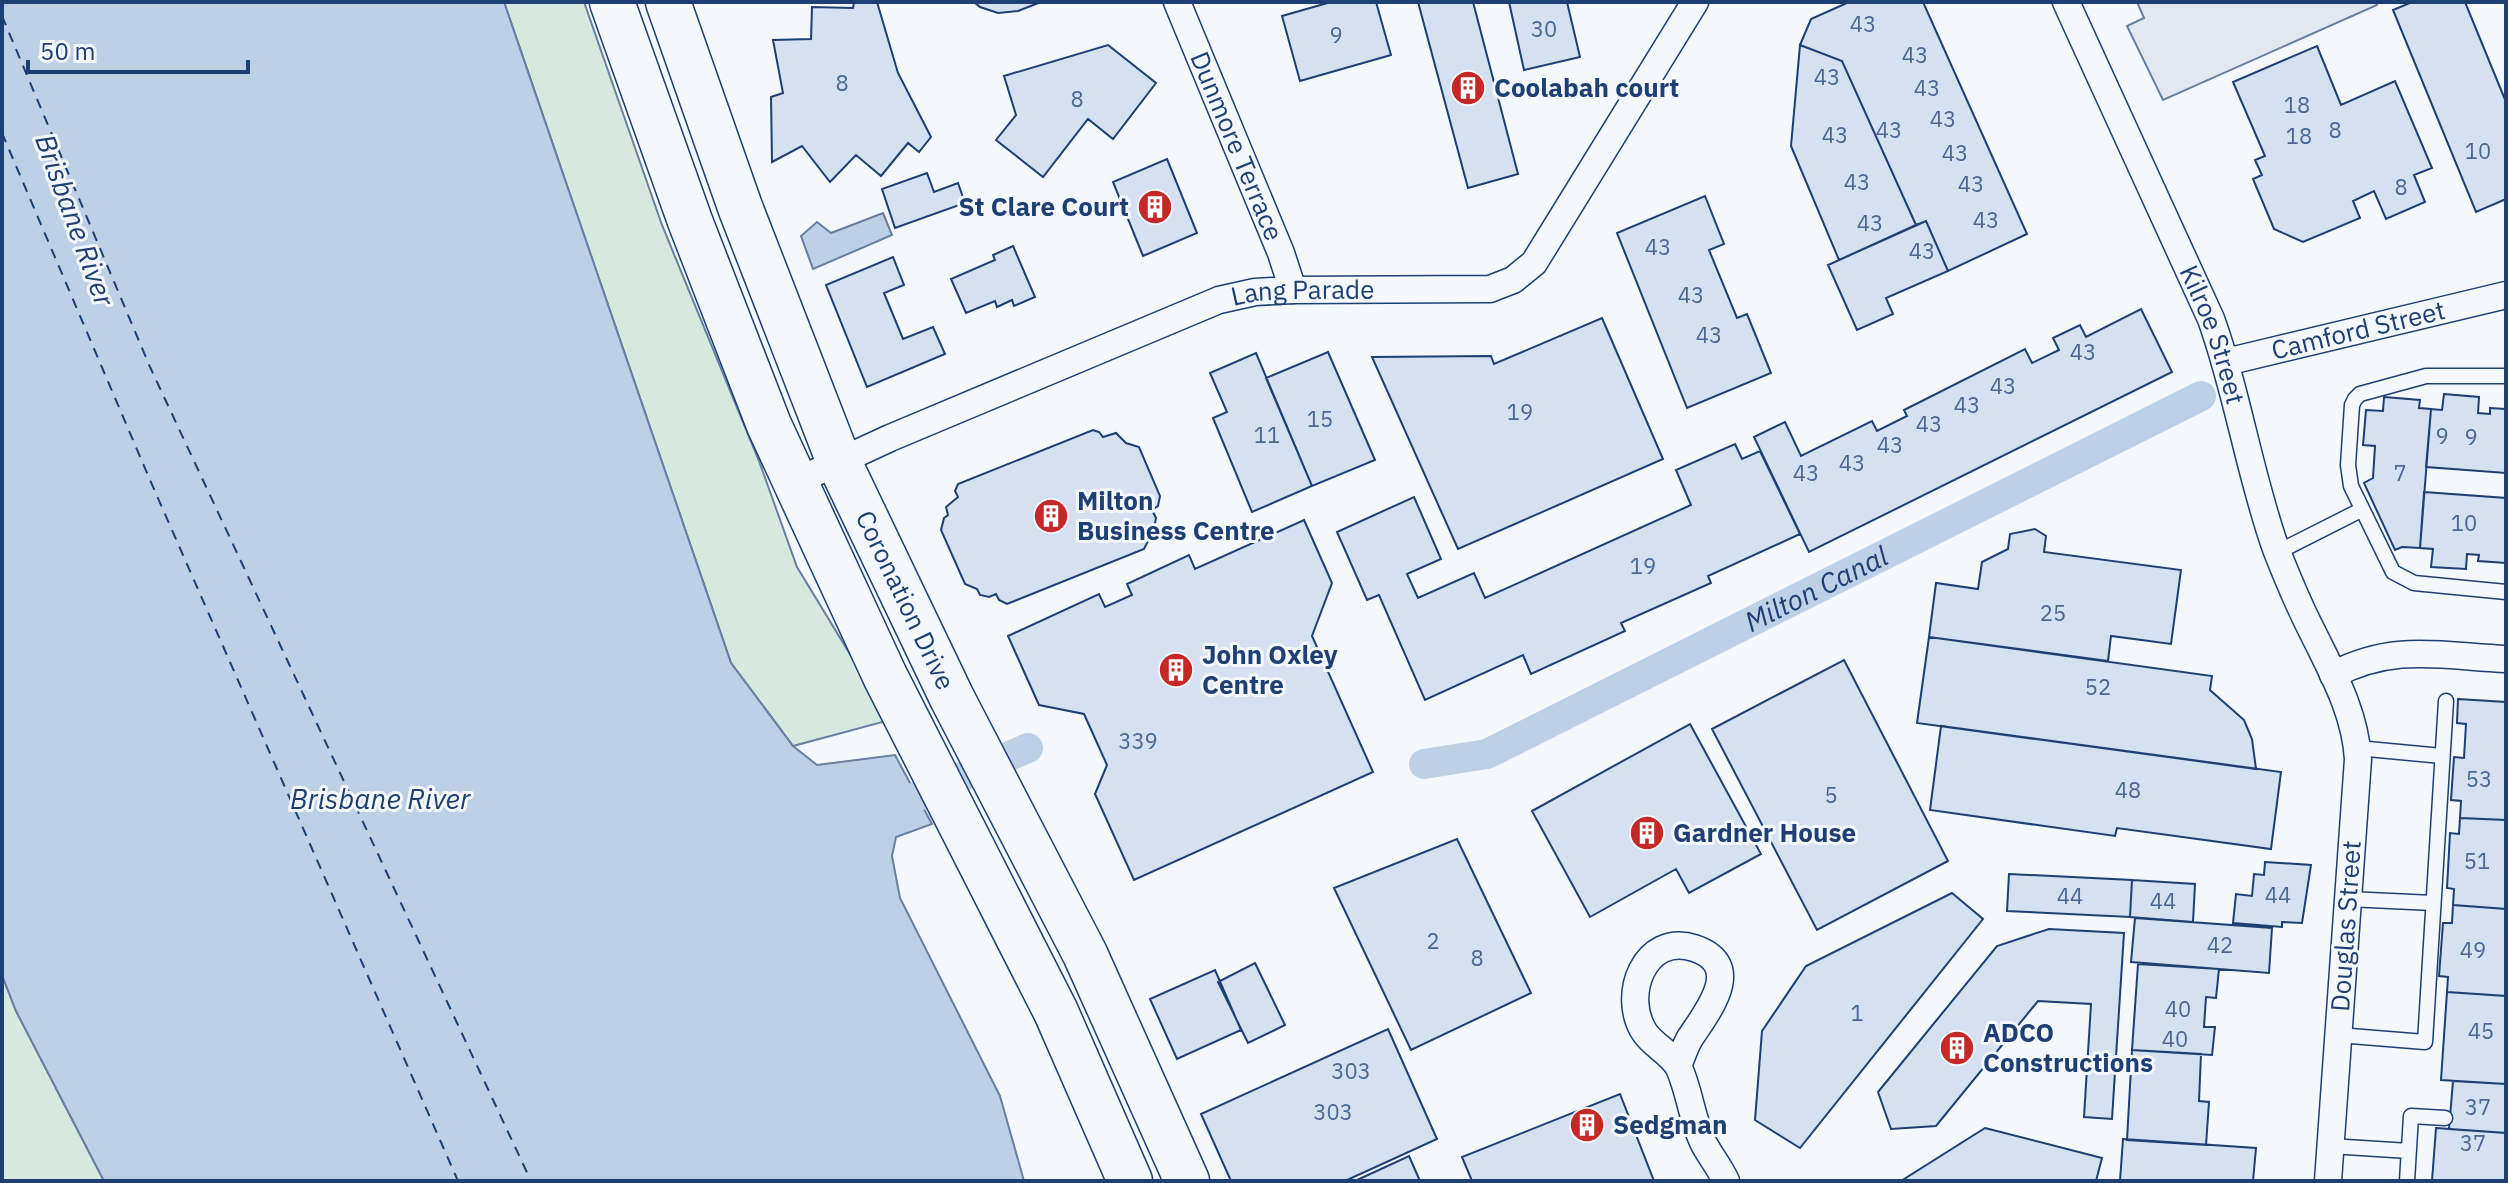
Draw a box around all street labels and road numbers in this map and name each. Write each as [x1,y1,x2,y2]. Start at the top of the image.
street label: Dunmore Terrace [1183,46,1292,245]
street label: Kilroe Street [2173,259,2253,408]
street label: Lang Parade [1227,272,1375,313]
street label: Camford Street [2268,292,2448,367]
street label: Coronation Drive [849,505,963,695]
street label: Douglas Street [2322,839,2368,1013]

